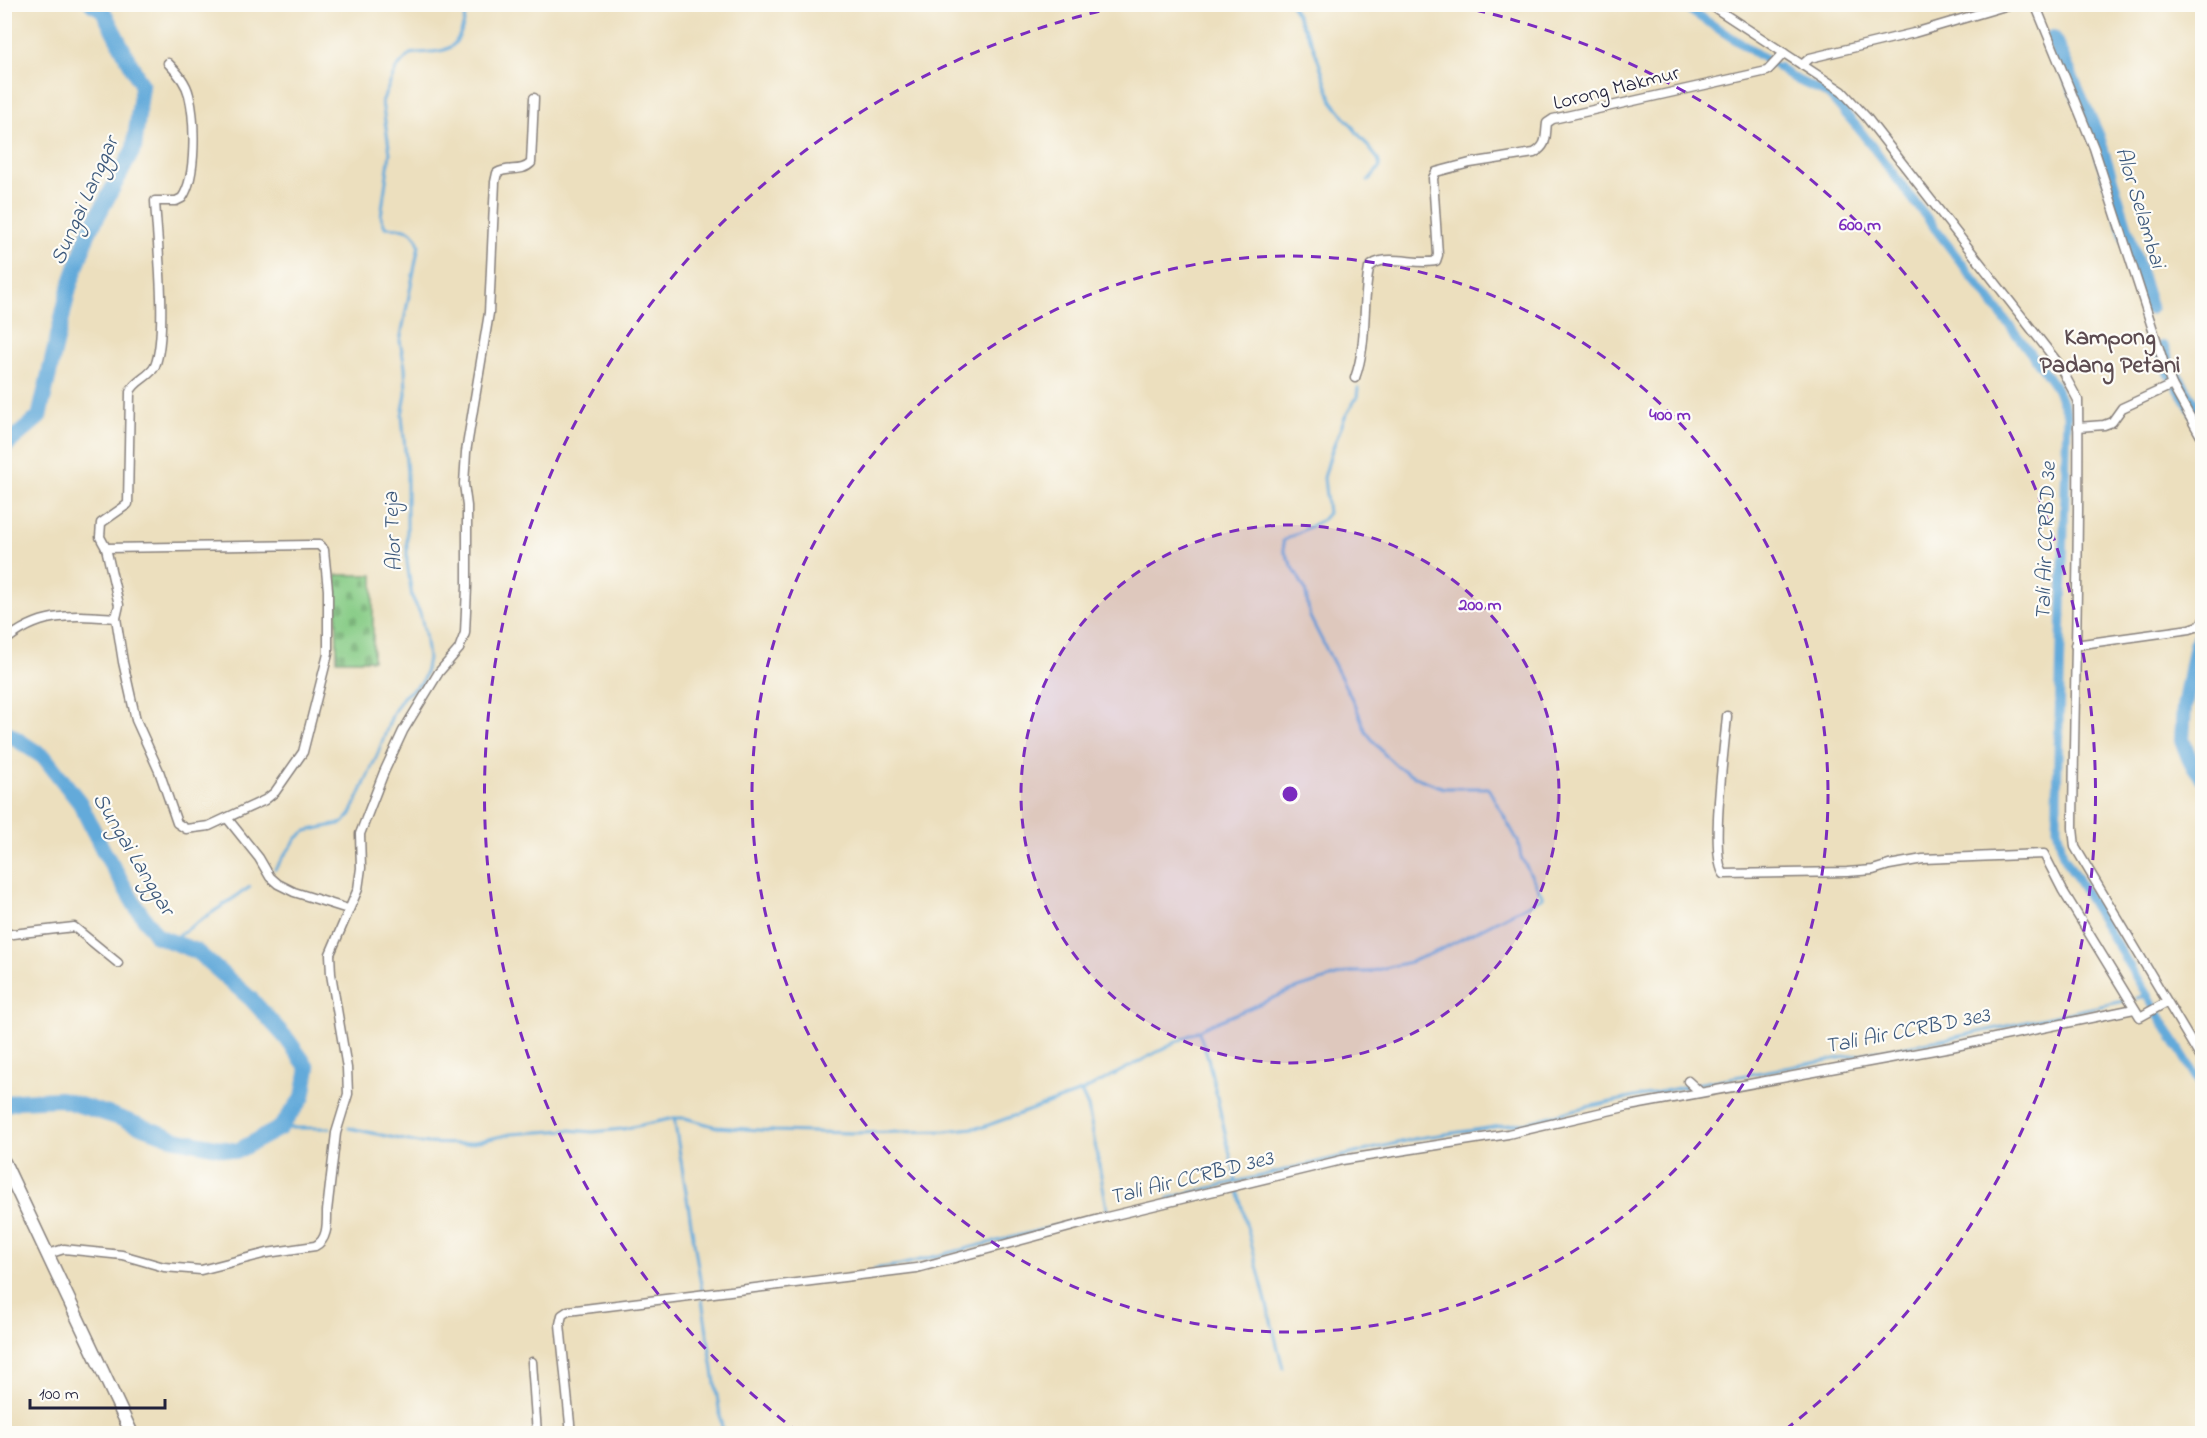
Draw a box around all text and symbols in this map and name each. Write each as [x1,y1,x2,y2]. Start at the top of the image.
street label: Lorong Makmur [1550,59,1684,121]
water label: Sungai Langgar [43,129,130,271]
water label: Alor Selambai [2106,143,2173,274]
text: 600 m [1839,213,1881,239]
district label: Kampong Padang Petani [2040,321,2180,385]
text: 400 m [1649,403,1691,429]
water label: Tali Air CCRBD 3e [2028,460,2066,621]
water label: Alor Teja [376,490,412,573]
text: 200 m [1458,593,1502,619]
centre of rings [1280,784,1300,804]
water label: Sungai Langgar [83,787,183,925]
water label: Tali Air CCRBD 3e3 [1822,1000,1994,1064]
water label: Tali Air CCRBD 3e3 [1107,1143,1278,1215]
scale bar [30,1372,165,1410]
text: 100 m [39,1382,79,1408]

